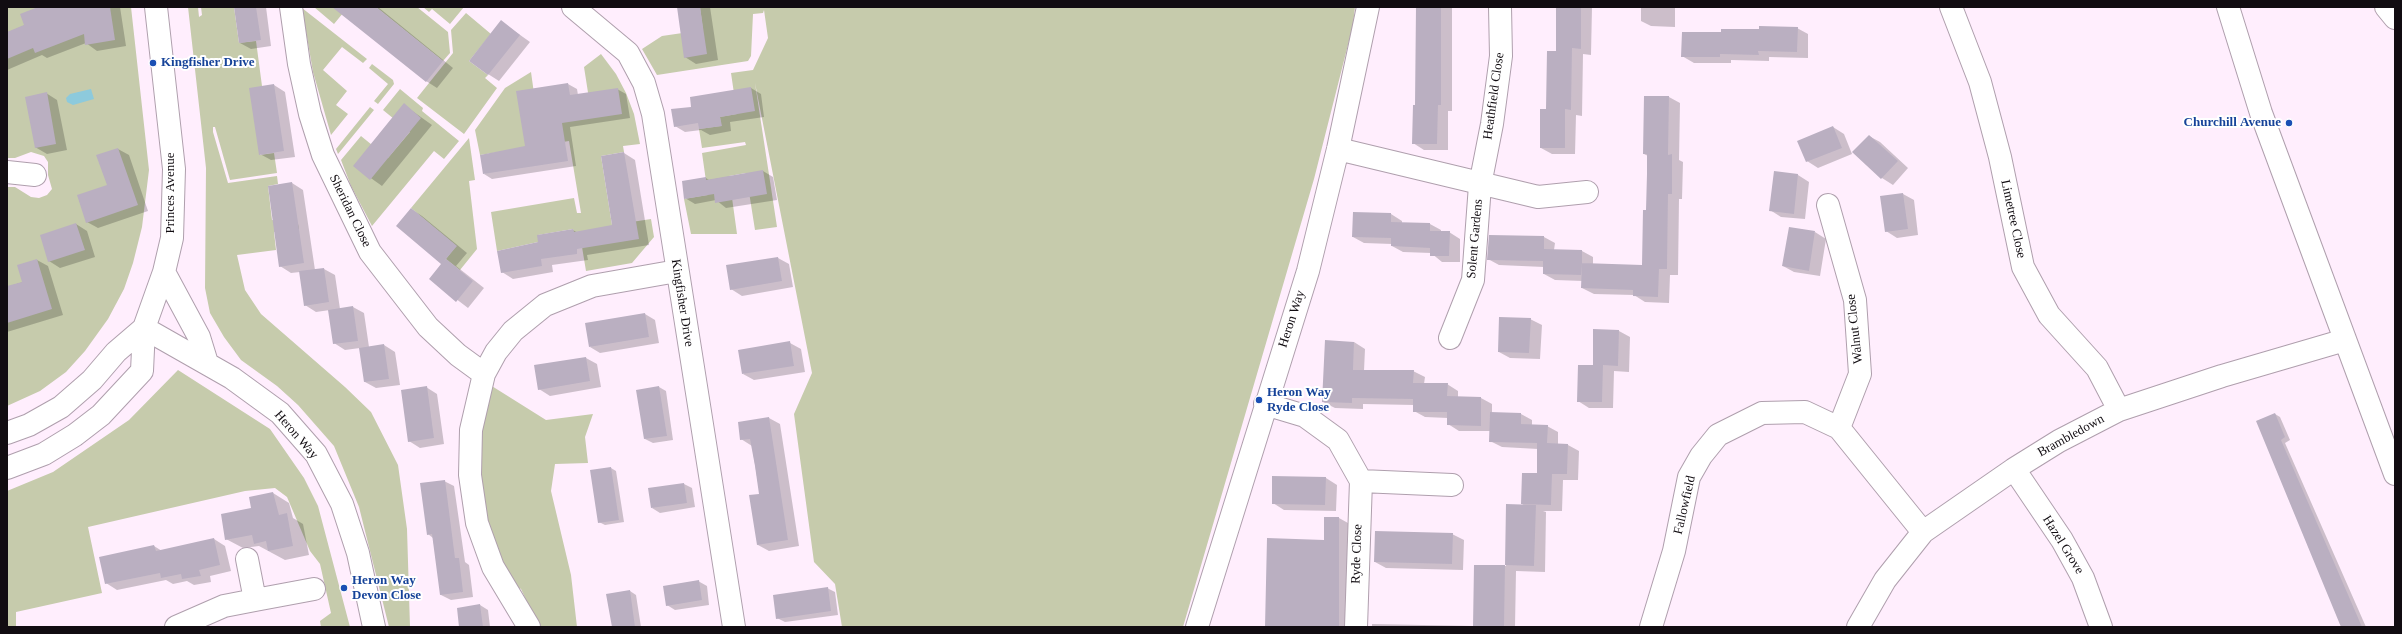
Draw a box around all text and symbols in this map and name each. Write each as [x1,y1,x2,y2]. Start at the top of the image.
street label: Heathfield Close [1480,51,1508,141]
place label: Kingfisher Drive [161,55,255,71]
marker: Kingfisher Drive [148,58,158,68]
place label: Churchill Avenue [2184,115,2281,131]
marker: Churchill Avenue [2284,118,2294,128]
street label: Princes Avenue [163,153,179,233]
street label: Sheridan Close [326,172,374,250]
street label: Limetree Close [1997,178,2029,260]
street label: Solent Gardens [1464,199,1486,279]
street label: Kingfisher Drive [667,258,697,348]
street label: Heron Way [1275,288,1309,350]
street label: Walnut Close [1844,293,1866,365]
place label: Heron Way Ryde Close [1267,385,1331,416]
marker: Heron Way Ryde Close [1254,395,1264,405]
street label: Heron Way [271,408,321,462]
street label: Brambledown [2035,411,2107,461]
street label: Fallowfield [1671,474,1699,536]
street label: Hazel Grove [2039,513,2087,577]
street label: Ryde Close [1348,524,1366,584]
place label: Heron Way Devon Close [352,573,421,604]
marker: Heron Way Devon Close [339,583,349,593]

